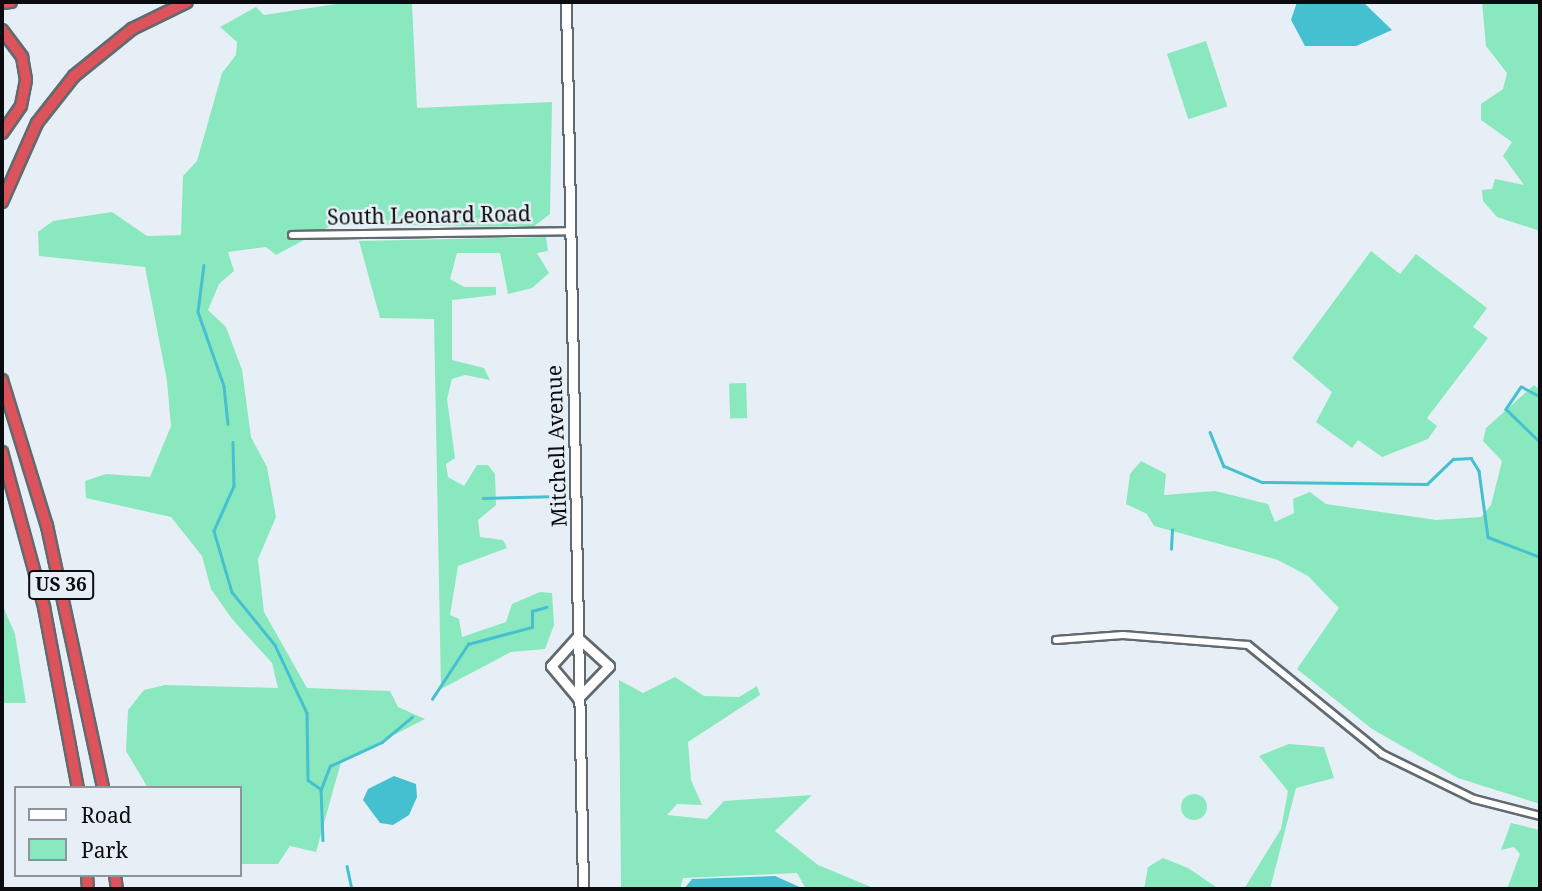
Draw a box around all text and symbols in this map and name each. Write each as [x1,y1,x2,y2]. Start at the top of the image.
street label: South Leonard Road [327,201,531,229]
street label: Mitchell Avenue [541,364,571,528]
road number: US 36 [28,570,94,600]
legend [14,786,242,877]
text: Road [81,801,132,829]
text: Park [81,836,128,864]

